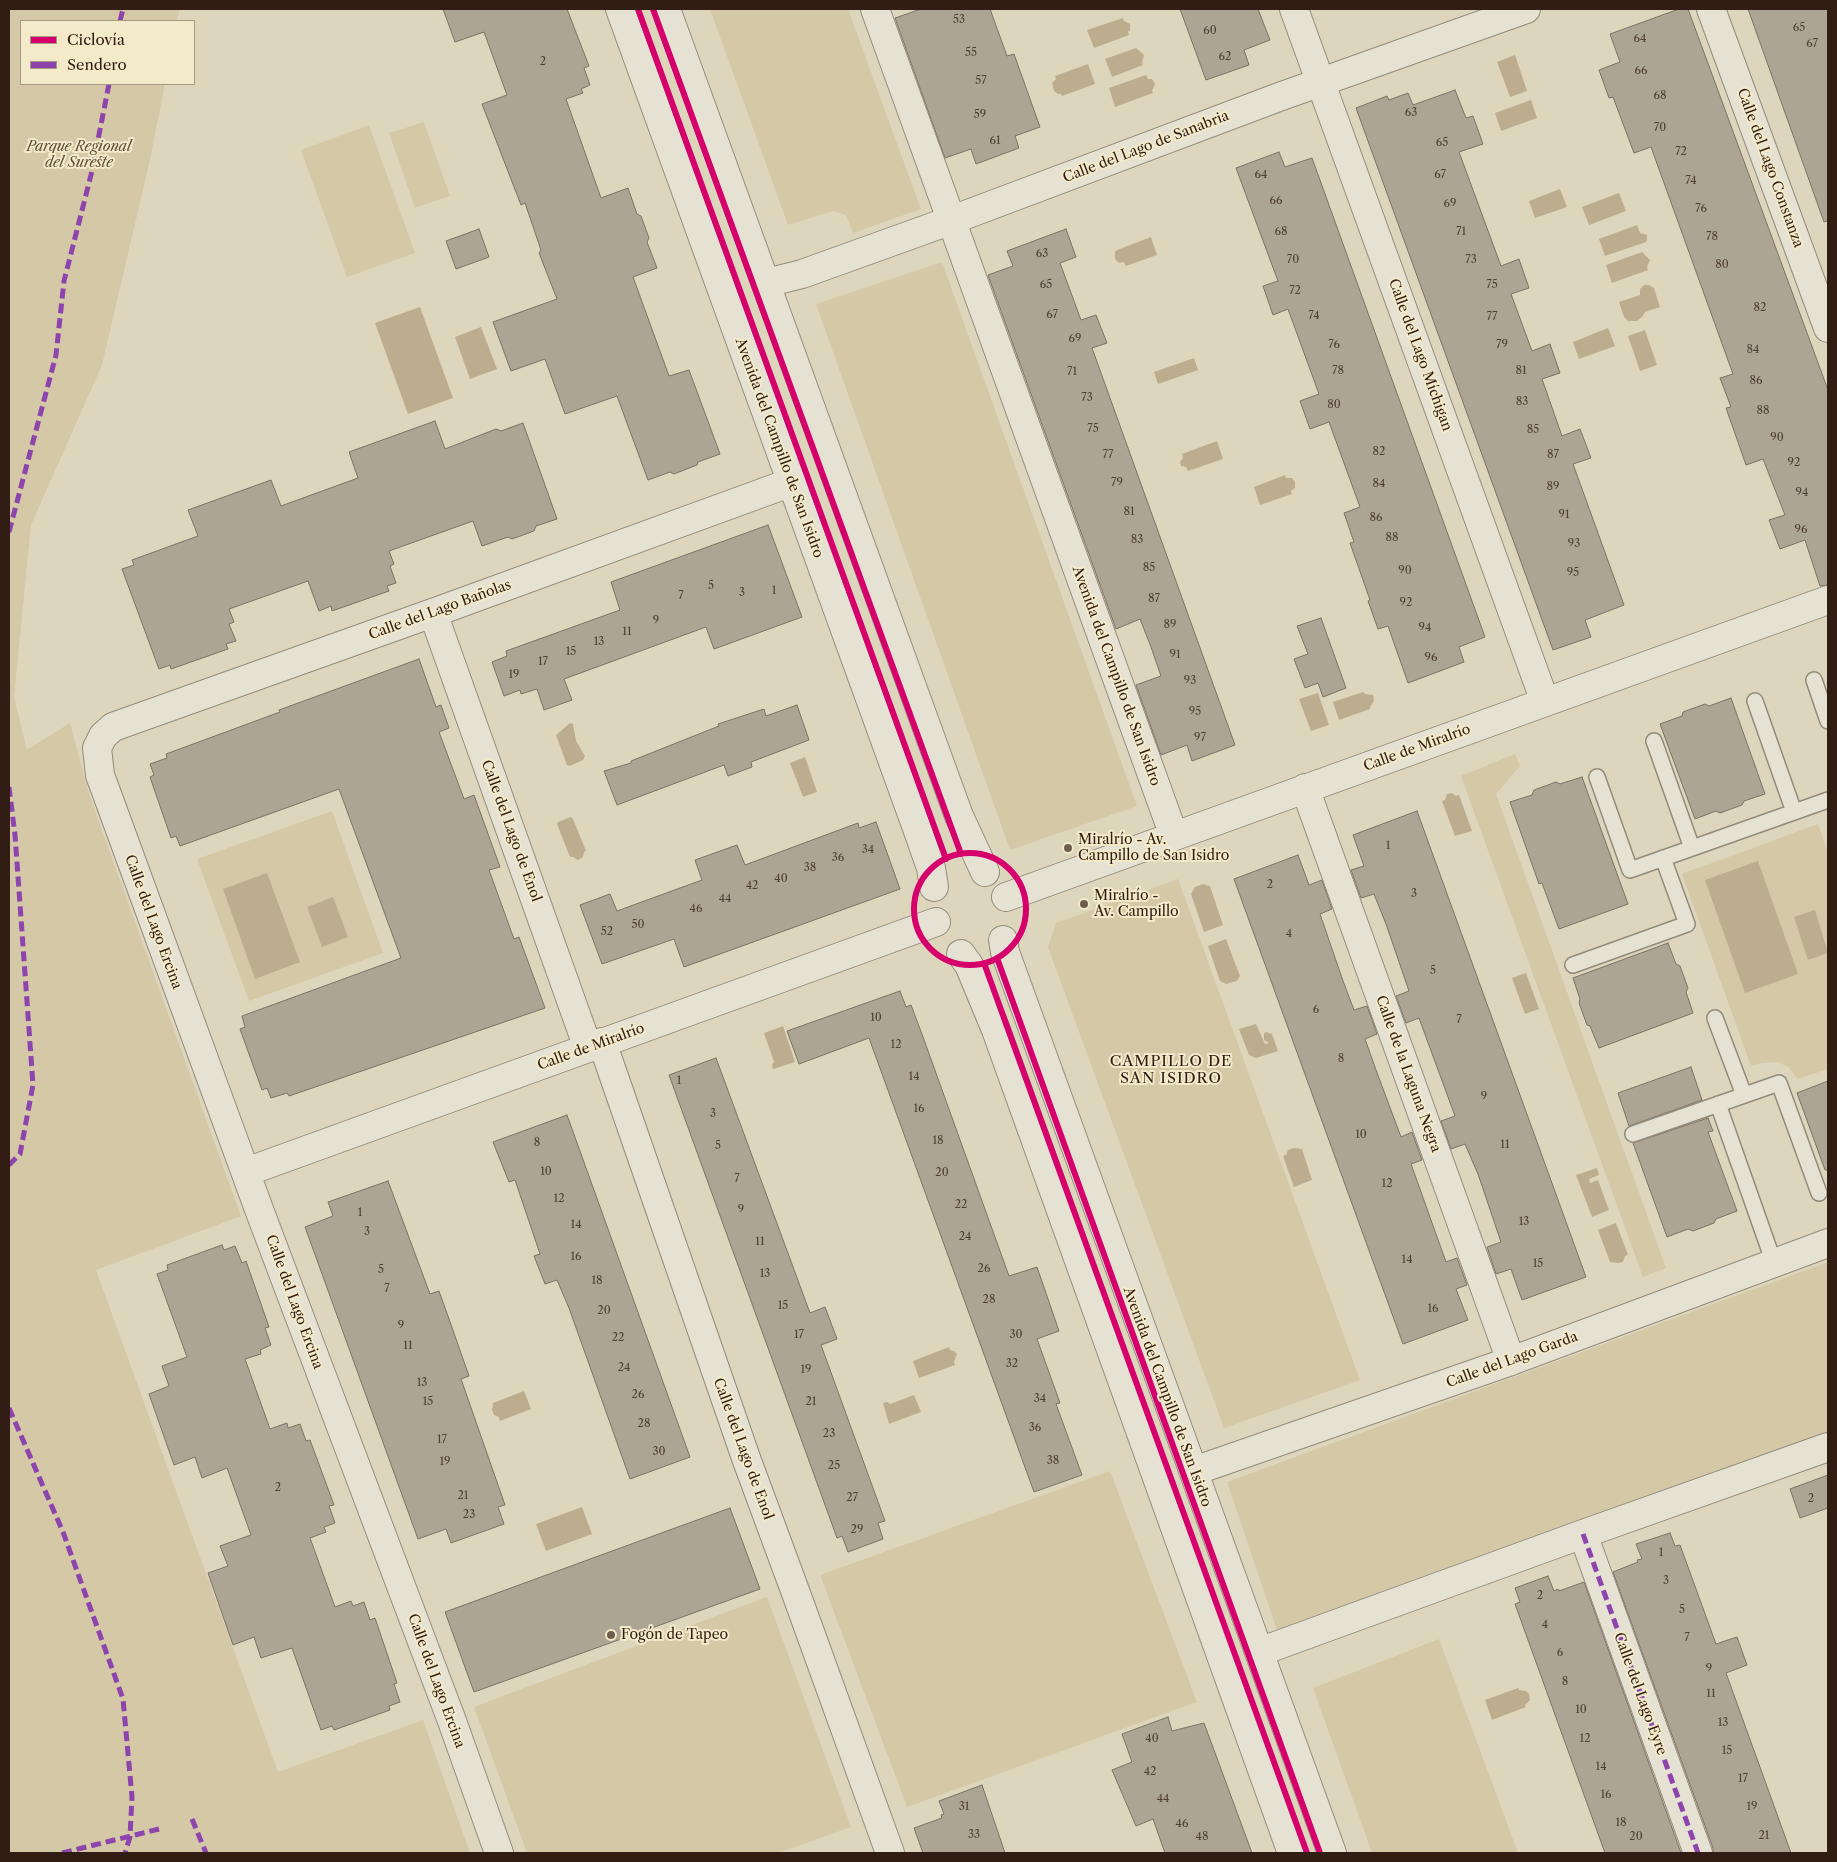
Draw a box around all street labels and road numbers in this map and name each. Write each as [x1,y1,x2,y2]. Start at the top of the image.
street label: Calle del Lago Constanza [1733,86,1807,250]
street label: Calle del Lago de Sanabria [1061,108,1231,186]
street label: Calle del Lago Míchigan [1385,277,1455,433]
street label: Avenida del Campillo de San Isidro [731,336,827,560]
street label: Avenida del Campillo de San Isidro [1068,564,1164,788]
street label: Calle del Lago Bañolas [366,576,514,644]
street label: Calle de Miralrío [1361,721,1473,775]
street label: Calle del Lago de Enol [477,758,545,904]
street label: Calle del Lago Ercina [121,853,185,991]
street label: Calle de la Laguna Negra [1372,993,1444,1155]
street label: Calle de Miralrío [535,1020,647,1074]
street label: Calle del Lago Ercina [262,1233,326,1371]
street label: Avenida del Campillo de San Isidro [1119,1285,1215,1509]
street label: Calle del Lago Garda [1444,1328,1580,1392]
street label: Calle del Lago de Enol [709,1376,777,1522]
street label: Calle del Lago Ercina [404,1612,468,1750]
street label: Calle del Lago Eyre [1610,1630,1670,1758]

